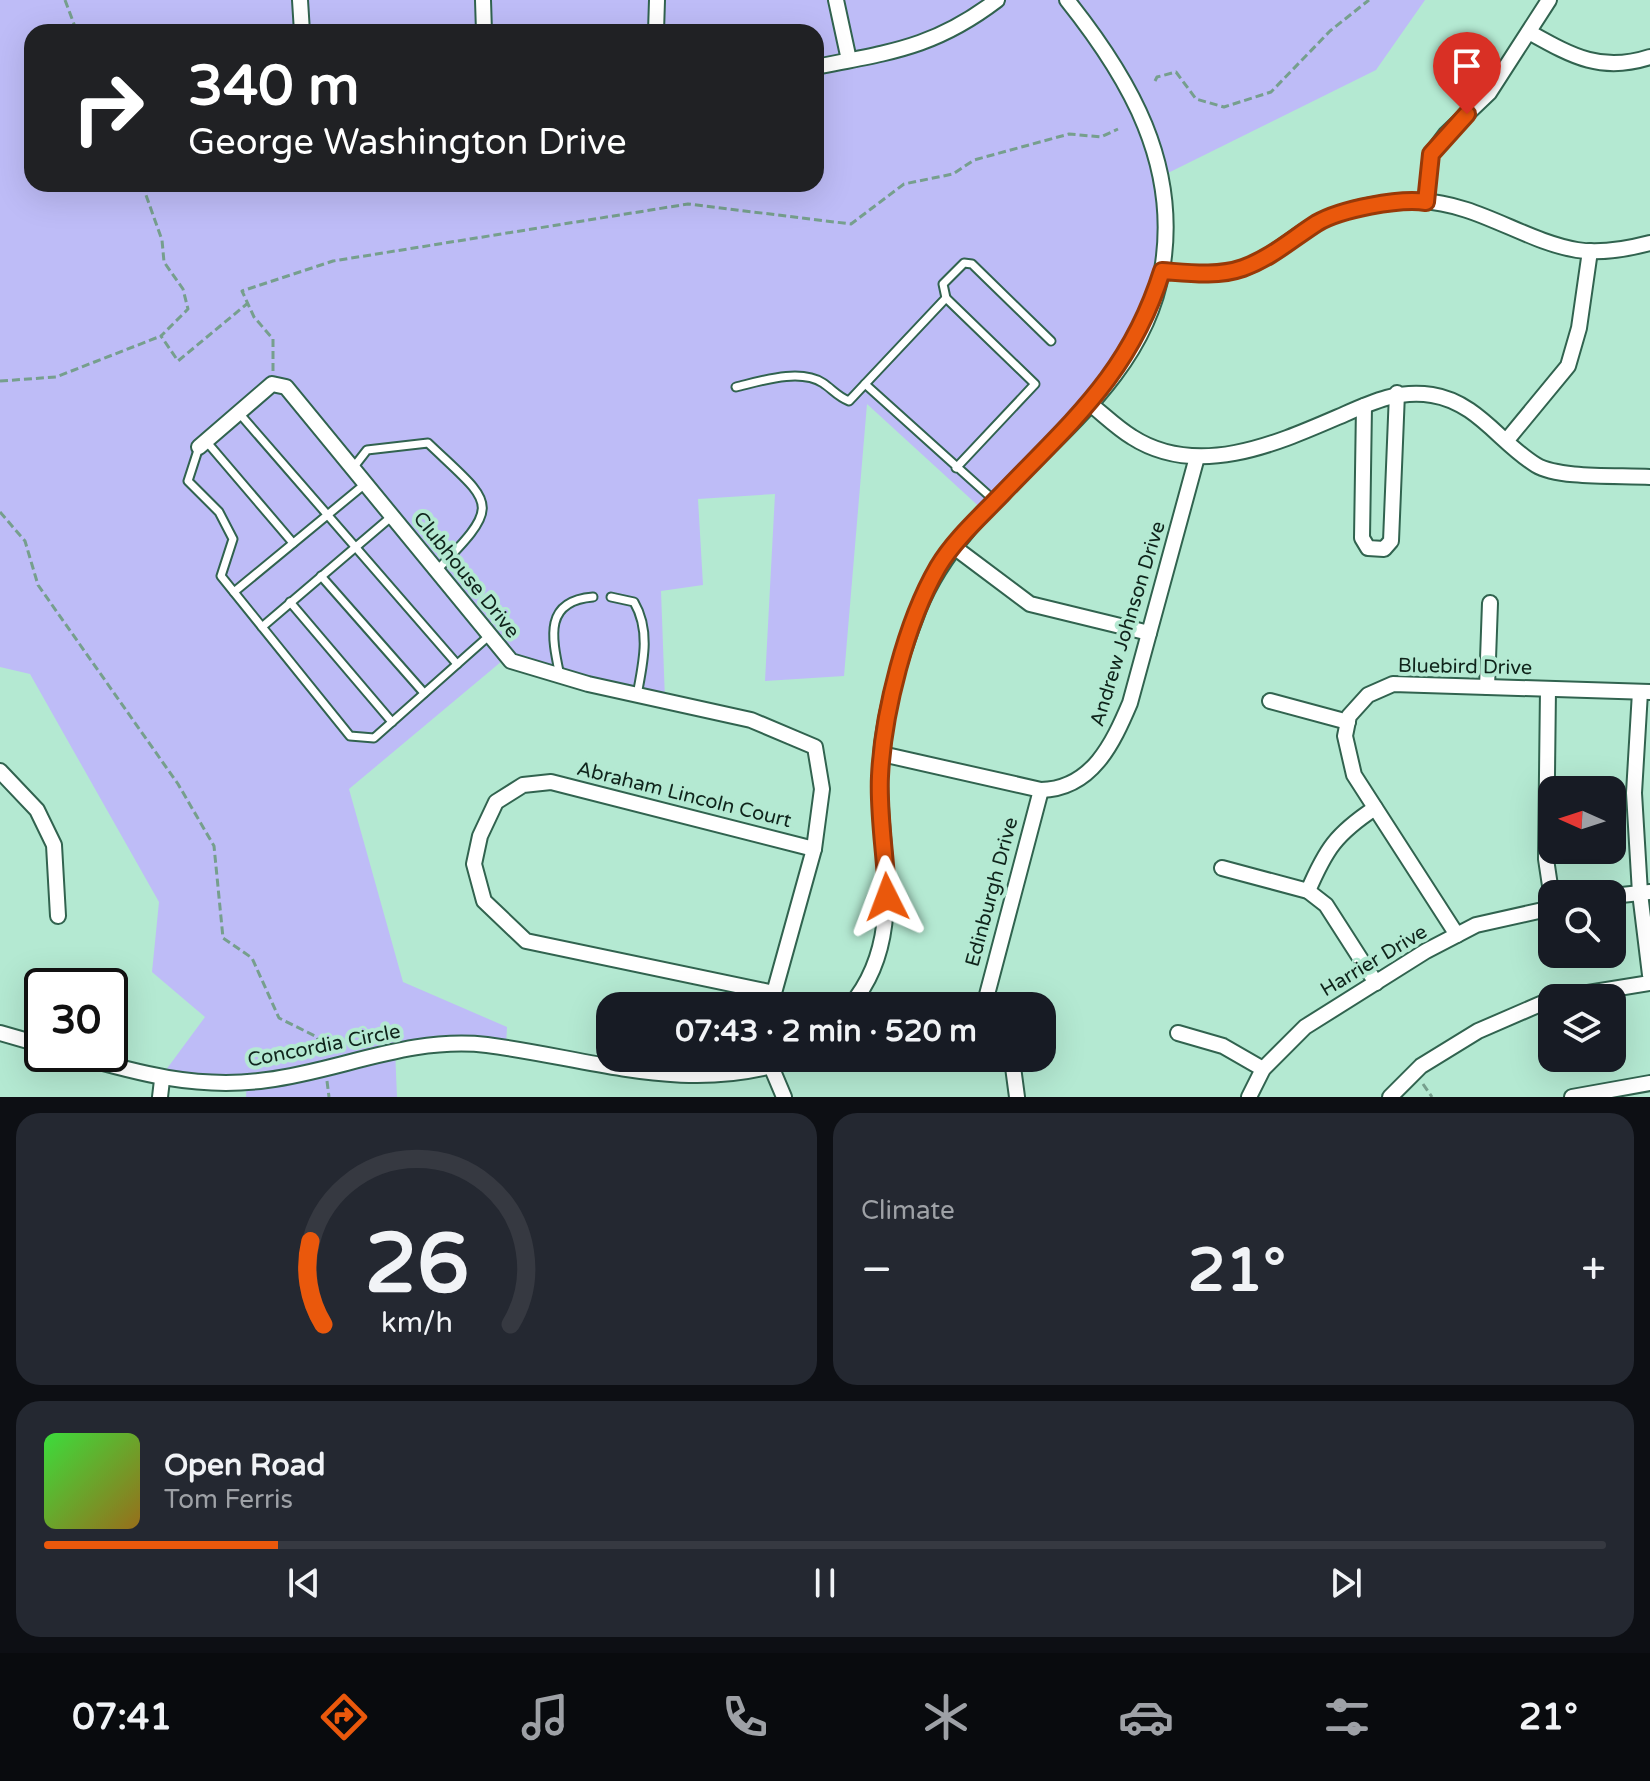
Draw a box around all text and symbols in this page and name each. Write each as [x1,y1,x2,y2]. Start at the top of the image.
pin [1433,32,1501,114]
icon: arrive [1445,44,1489,88]
text: 340 m [188,53,359,120]
icon: right [56,56,160,160]
text: George Washington Drive [188,121,627,164]
street label: Clubhouse Drive [408,507,524,643]
street label: Andrew Johnson Drive [1085,518,1171,730]
street label: Bluebird Drive [1398,654,1532,680]
street label: Abraham Lincoln Court [574,757,794,833]
north arrow [1538,776,1626,864]
map controls [1538,776,1626,1072]
street label: Edinburgh Drive [961,815,1023,969]
position arrow [845,855,929,939]
button: search [1538,880,1626,968]
street label: Harrier Drive [1316,920,1432,1002]
speed limit sign: 30 [24,968,128,1072]
button: layers [1538,984,1626,1072]
text: 07:43 · 2 min · 520 m [675,1013,977,1050]
street label: Concordia Circle [246,1019,402,1073]
text: Climate [861,1195,955,1226]
text: 26 [364,1215,469,1315]
text: 21° [1188,1235,1286,1307]
text: − [861,1244,892,1297]
text: + [1581,1244,1606,1297]
text: km/h [381,1306,452,1340]
text: Open Road [164,1447,325,1484]
text: Tom Ferris [164,1484,293,1515]
icon: previous [282,1561,326,1605]
icon: pause [803,1561,847,1605]
icon: next [1324,1561,1368,1605]
icon: directions [316,1689,372,1745]
icon: music [517,1689,573,1745]
icon: phone [717,1689,773,1745]
icon: climate [918,1689,974,1745]
icon: car [1118,1689,1174,1745]
icon: filters [1319,1689,1375,1745]
text: 07:41 [72,1696,172,1739]
text: 21° [1519,1696,1578,1739]

